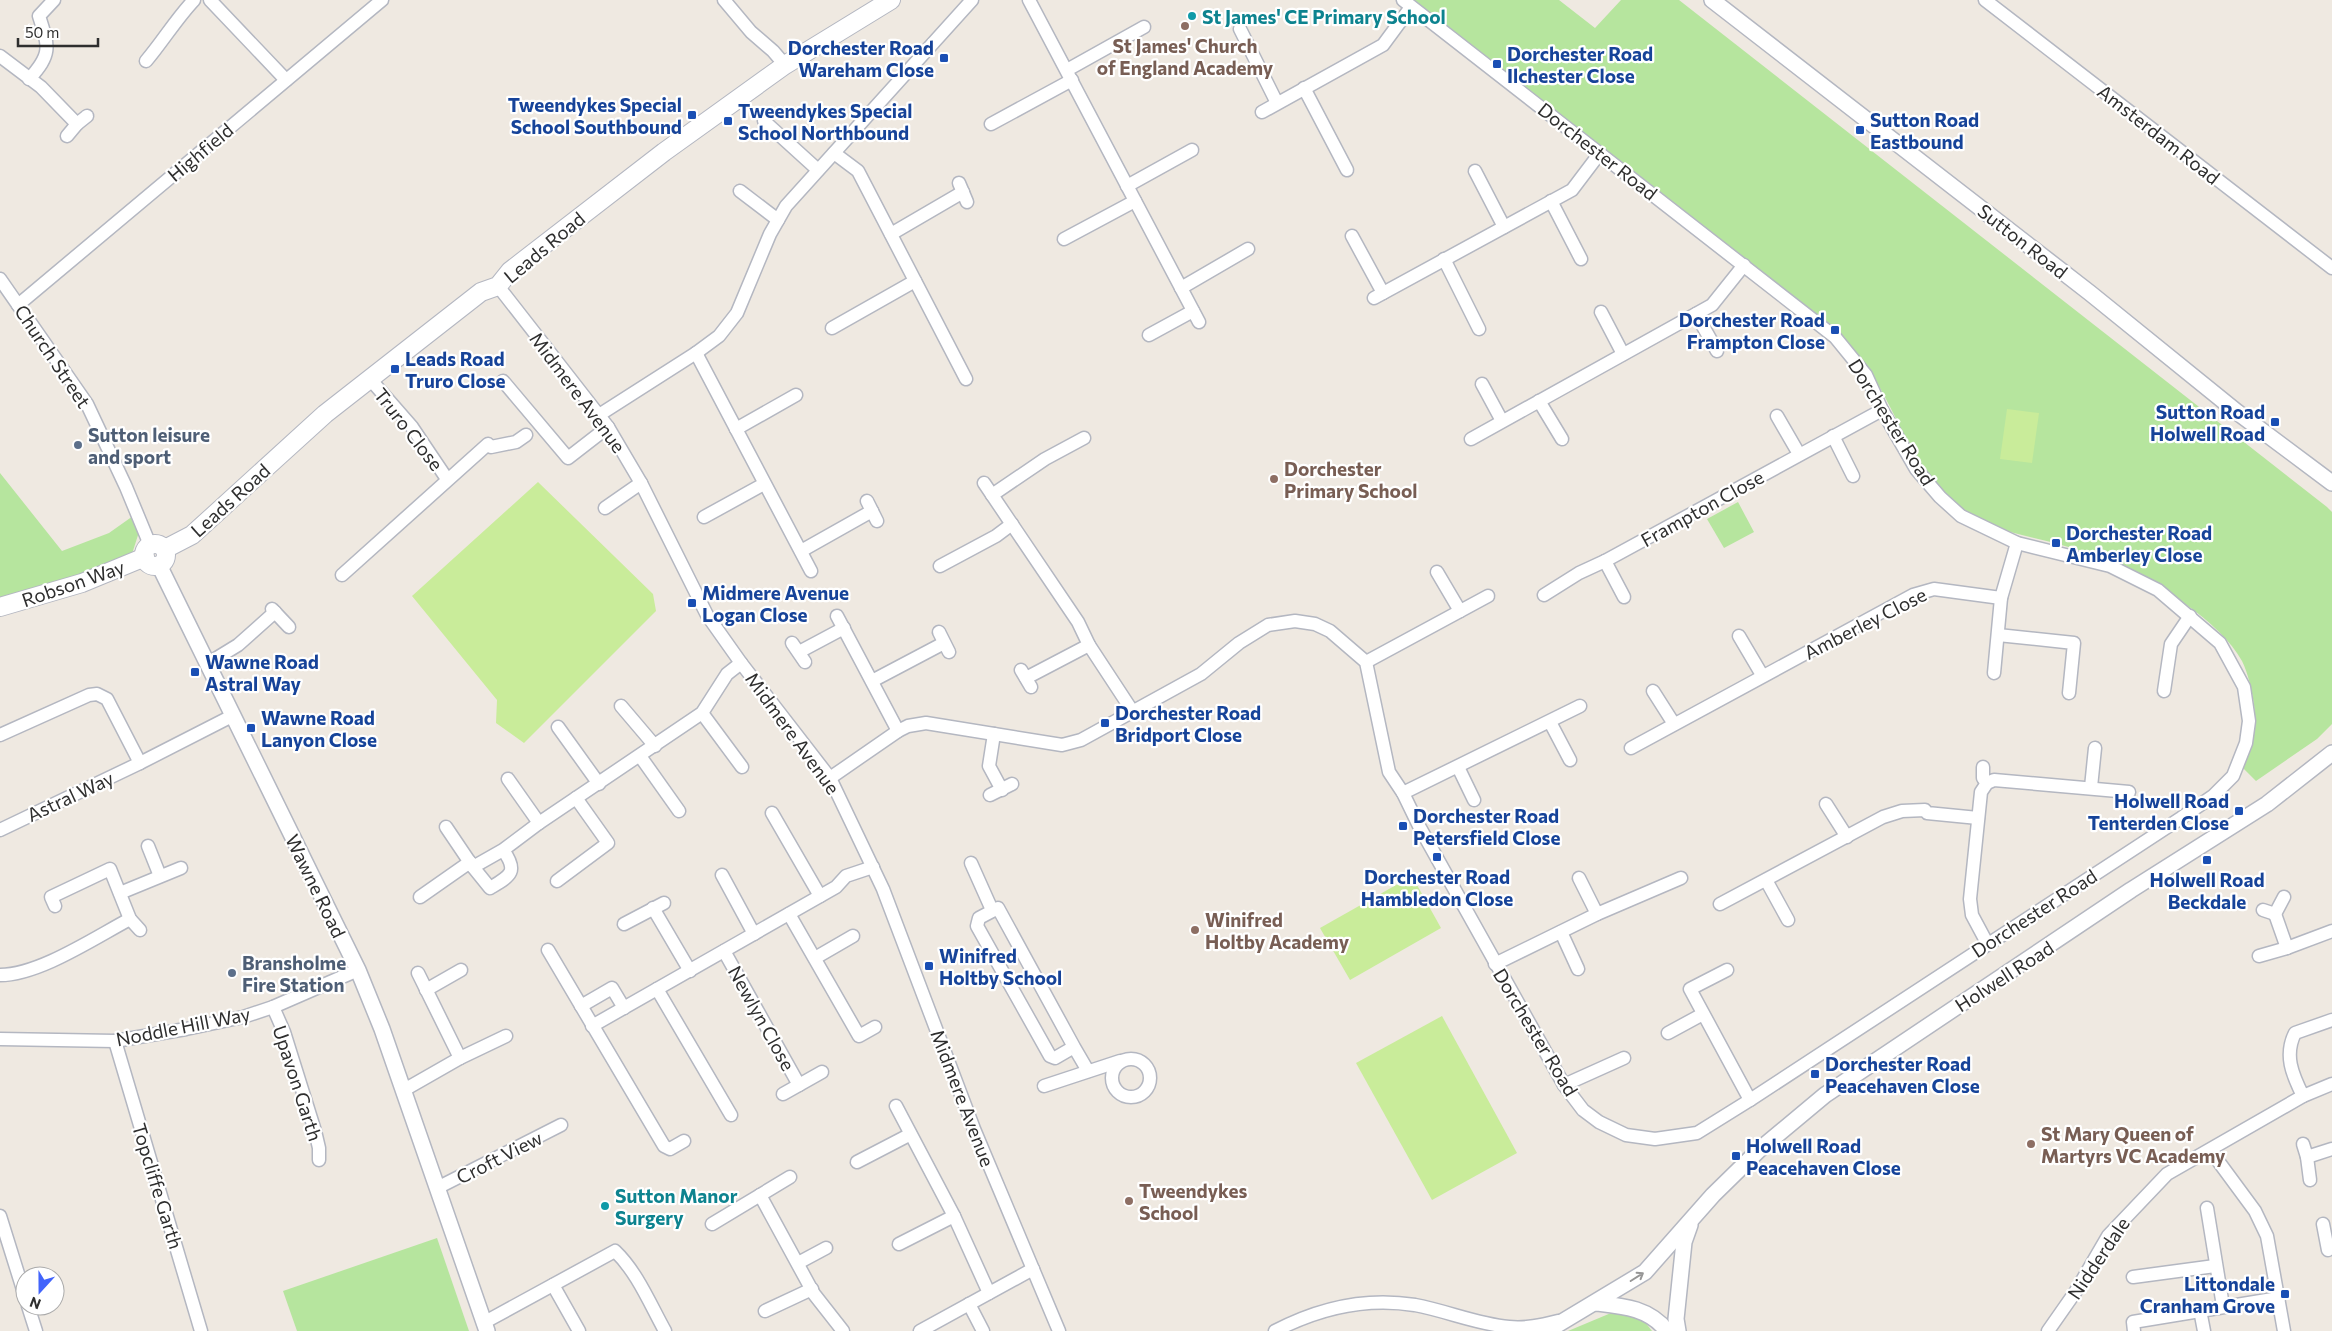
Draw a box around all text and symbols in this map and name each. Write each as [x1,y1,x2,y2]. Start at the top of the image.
place label: St James' CE Primary School [1202,5,1446,28]
marker: St James' CE Primary School [1186,10,1198,22]
scale bar [18,15,98,47]
marker: St James' Church of England Academy [1179,20,1191,32]
text: 50 m [25,23,59,41]
place label: St James' Church of England Academy [1097,34,1274,79]
place label: Dorchester Road Wareham Close [788,36,934,81]
place label: Dorchester Road Ilchester Close [1507,42,1653,87]
marker: Dorchester Road Wareham Close [938,52,950,64]
marker: Dorchester Road Ilchester Close [1491,58,1503,70]
street label: Amsterdam Road [2093,79,2225,189]
place label: Tweendykes Special School Southbound [508,93,682,138]
street label: Dorchester Road [1534,97,1662,205]
place label: Tweendykes Special School Northbound [738,99,912,144]
place label: Sutton Road Eastbound [1870,108,1979,153]
marker: Tweendykes Special School Southbound [686,109,698,121]
marker: Tweendykes Special School Northbound [722,115,734,127]
street label: Highfield [163,118,237,186]
marker: Sutton Road Eastbound [1854,124,1866,136]
street label: Sutton Road [1974,199,2072,283]
street label: Leads Road [499,207,589,287]
street label: Church Street [10,300,96,412]
place label: Dorchester Road Frampton Close [1679,308,1825,353]
marker: Dorchester Road Frampton Close [1829,324,1841,336]
street label: Midmere Avenue [525,327,631,457]
place label: Leads Road Truro Close [405,347,506,392]
street label: Dorchester Road [1844,355,1940,489]
marker: Leads Road Truro Close [389,363,401,375]
street label: Truro Close [370,383,448,475]
place label: Sutton Road Holwell Road [2150,400,2265,445]
marker: Sutton Road Holwell Road [2269,416,2281,428]
place label: Sutton leisure and sport [88,423,210,468]
marker: Sutton leisure and sport [72,439,84,451]
place label: Dorchester Primary School [1284,457,1417,502]
street label: Leads Road [186,459,274,541]
street label: Frampton Close [1637,465,1767,551]
marker: Dorchester Primary School [1268,473,1280,485]
place label: Dorchester Road Amberley Close [2066,521,2212,566]
marker: Dorchester Road Amberley Close [2050,537,2062,549]
street label: Robson Way [19,555,127,611]
place label: Midmere Avenue Logan Close [702,581,849,626]
street label: Amberley Close [1800,582,1930,664]
marker: Midmere Avenue Logan Close [686,597,698,609]
place label: Wawne Road Astral Way [205,650,319,695]
marker: Wawne Road Astral Way [189,666,201,678]
street label: Midmere Avenue [741,668,845,798]
place label: Dorchester Road Bridport Close [1115,701,1261,746]
place label: Wawne Road Lanyon Close [261,706,377,751]
marker: Dorchester Road Bridport Close [1099,717,1111,729]
marker: Wawne Road Lanyon Close [245,722,257,734]
street label: Astral Way [23,766,117,826]
place label: Holwell Road Tenterden Close [2088,789,2229,834]
place label: Dorchester Road Petersfield Close [1413,804,1560,849]
marker: Holwell Road Tenterden Close [2233,805,2245,817]
marker: Dorchester Road Petersfield Close [1397,820,1409,832]
street label: Wawne Road [281,831,351,941]
marker: Dorchester Road Hambledon Close [1431,851,1443,863]
marker: Holwell Road Beckdale [2201,854,2213,866]
street label: Dorchester Road [1967,864,2101,962]
place label: Dorchester Road Hambledon Close [1361,865,1513,910]
place label: Holwell Road Beckdale [2149,868,2265,913]
place label: Winifred Holtby Academy [1205,908,1350,953]
marker: Winifred Holtby Academy [1189,924,1201,936]
street label: Holwell Road [1950,936,2058,1016]
place label: Winifred Holtby School [939,944,1062,989]
place label: Bransholme Fire Station [242,951,346,996]
marker: Winifred Holtby School [923,960,935,972]
street label: Newlyn Close [724,962,800,1074]
street label: Dorchester Road [1489,964,1583,1100]
marker: Bransholme Fire Station [226,967,238,979]
street label: Noddle Hill Way [114,1002,252,1050]
street label: Upavon Garth [268,1022,328,1144]
street label: Midmere Avenue [926,1026,1000,1170]
place label: Dorchester Road Peacehaven Close [1825,1052,1980,1097]
marker: Dorchester Road Peacehaven Close [1809,1068,1821,1080]
street label: Topcliffe Garth [128,1120,188,1252]
place label: St Mary Queen of Martyrs VC Academy [2041,1122,2226,1167]
street label: Croft View [452,1126,546,1188]
place label: Holwell Road Peacehaven Close [1746,1134,1901,1179]
marker: St Mary Queen of Martyrs VC Academy [2025,1138,2037,1150]
marker: Holwell Road Peacehaven Close [1730,1150,1742,1162]
place label: Tweendykes School [1139,1179,1248,1224]
place label: Sutton Manor Surgery [615,1184,738,1229]
marker: Tweendykes School [1123,1195,1135,1207]
marker: Sutton Manor Surgery [599,1200,611,1212]
street label: Nidderdale [2062,1213,2134,1303]
north arrow [15,1266,65,1316]
one-way arrow [1630,1272,1644,1282]
place label: Littondale Cranham Grove [2140,1272,2275,1317]
marker: Littondale Cranham Grove [2279,1288,2291,1300]
text: N [27,1294,43,1313]

